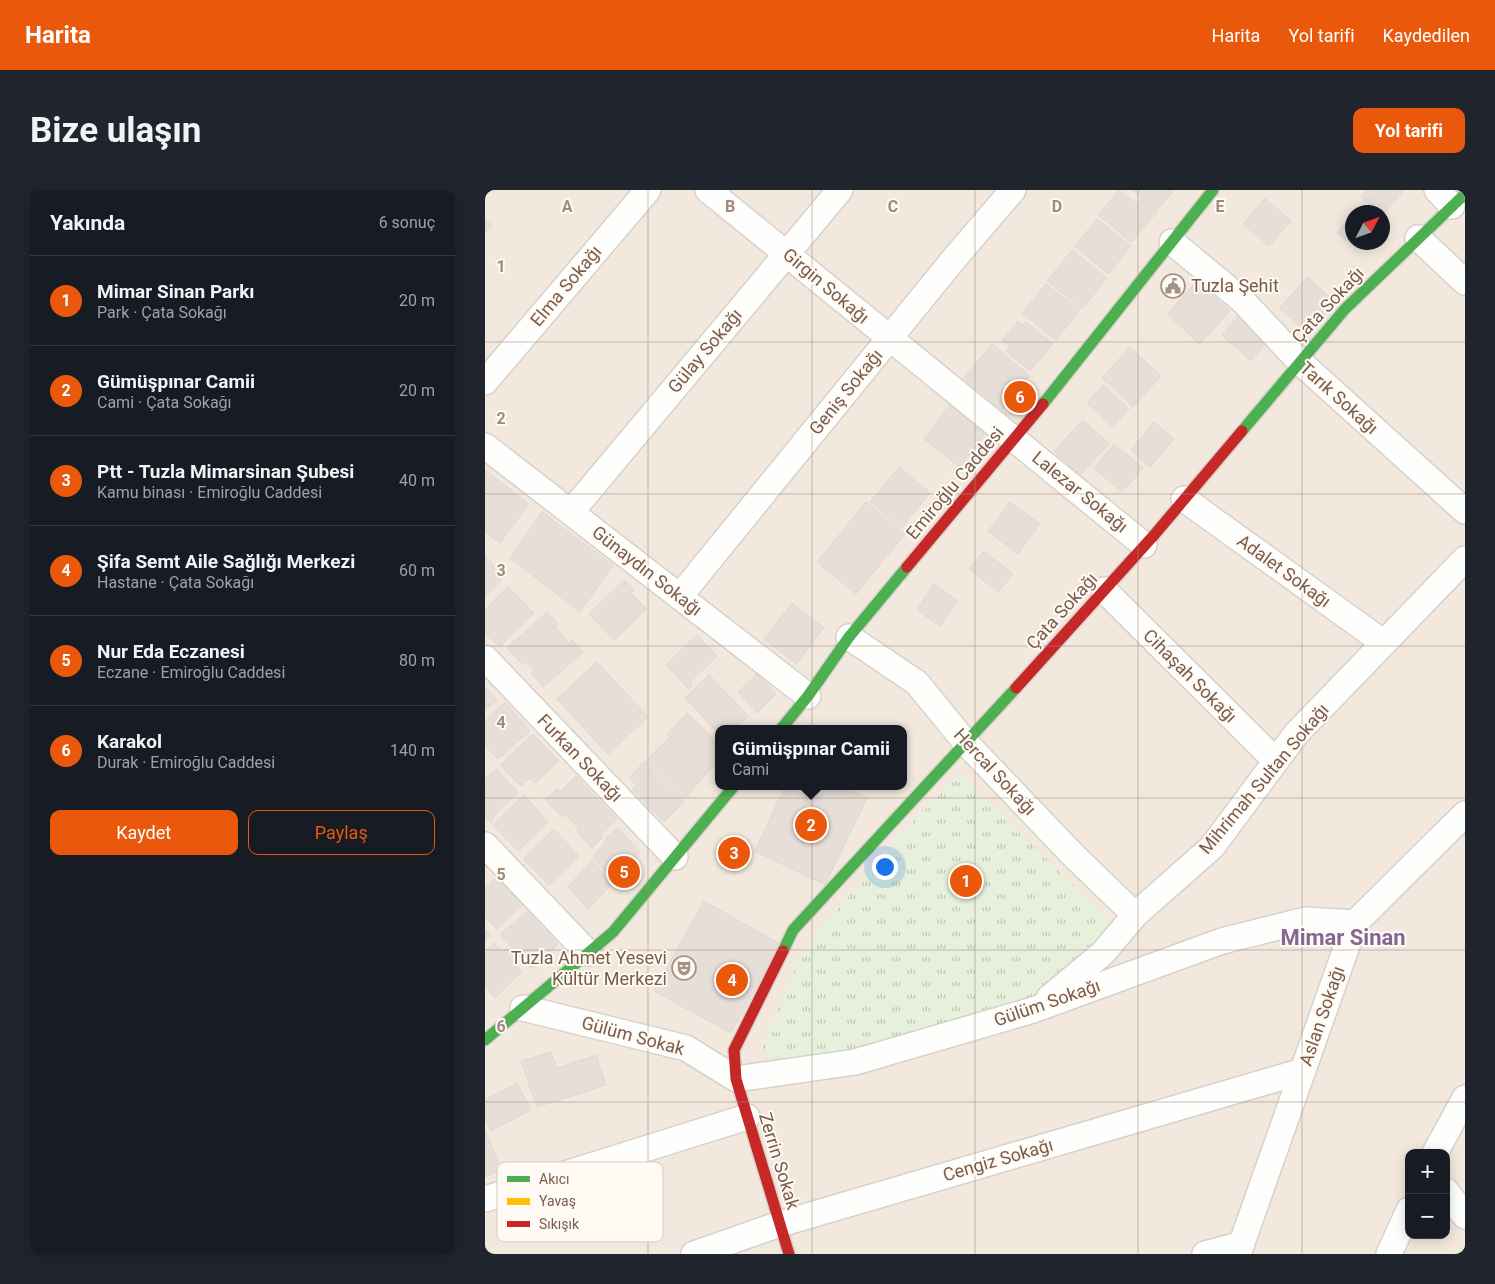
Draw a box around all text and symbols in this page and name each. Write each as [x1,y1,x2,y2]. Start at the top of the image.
text: Harita [25,21,91,49]
text: Harita [1212,25,1260,46]
text: Yol tarifi [1288,25,1355,46]
text: Kaydedilen [1383,25,1470,46]
button: Yol tarifi [1353,108,1465,153]
text: Bize ulaşın [30,110,201,151]
text: A [562,197,573,216]
text: B [725,197,735,216]
text: C [888,197,898,216]
text: D [1052,197,1062,216]
text: E [1216,197,1225,216]
north arrow [1345,205,1390,250]
text: Yakında [50,211,125,235]
text: 6 sonuç [379,213,435,232]
street label: Elma Sokağı [526,241,606,330]
street label: Girgin Sokağı [779,244,874,328]
text: 1 [496,257,506,276]
street label: Çata Sokağı [1287,262,1368,347]
public building icon: Tuzla Şehit [1160,273,1186,299]
place label: Tuzla Şehit [1191,275,1279,296]
text: Mimar Sinan Parkı [97,280,255,303]
text: 1 [61,291,71,310]
text: 20 m [399,291,435,310]
text: Park · Çata Sokağı [97,303,227,322]
street label: Gülay Sokağı [663,304,746,397]
street label: Geniş Sokağı [805,345,887,439]
street label: Tarık Sokağı [1296,357,1383,438]
text: Gümüşpınar Camii [97,370,255,393]
pin: 6 [1004,378,1036,416]
text: 2 [61,381,71,400]
text: 20 m [399,381,435,400]
text: Cami · Çata Sokağı [97,393,232,412]
text: 2 [496,409,506,428]
street label: Emiroğlu Caddesi [901,422,1008,543]
street label: Lalezar Sokağı [1028,447,1132,537]
text: Ptt - Tuzla Mimarsinan Şubesi [97,460,354,483]
text: 3 [61,471,71,490]
text: 40 m [399,471,435,490]
text: Kamu binası · Emiroğlu Caddesi [97,483,322,502]
street label: Günaydın Sokağı [588,521,706,620]
street label: Adalet Sokağı [1233,530,1335,612]
text: Şifa Semt Aile Sağlığı Merkezi [97,550,355,573]
text: 4 [61,561,71,580]
text: 60 m [399,561,435,580]
text: 3 [496,561,506,580]
street label: Çata Sokağı [1022,568,1102,653]
text: Hastane · Çata Sokağı [97,573,254,592]
street label: Cihaşah Sokağı [1139,624,1242,727]
text: Nur Eda Eczanesi [97,640,245,663]
text: 5 [61,651,71,670]
text: 80 m [399,651,435,670]
text: Eczane · Emiroğlu Caddesi [97,663,285,682]
street label: Mihrimah Sultan Sokağı [1195,699,1333,858]
street label: Furkan Sokağı [533,710,627,806]
text: 4 [496,713,506,732]
street label: Hercal Sokağı [950,724,1041,819]
popup [715,725,907,790]
text: Karakol [97,730,162,753]
text: Gümüşpınar Camii [732,737,890,760]
text: 6 [61,741,71,760]
text: 140 m [390,741,435,760]
text: Durak · Emiroğlu Caddesi [97,753,275,772]
text: Cami [732,760,769,779]
pin: 2 [795,806,827,844]
button: Kaydet [50,810,238,855]
button: Paylaş [248,810,435,855]
pin: 3 [718,834,750,872]
pin: 5 [608,853,640,891]
your location [872,854,898,880]
pin: 1 [950,862,982,900]
text: 5 [496,865,506,884]
district label: Mimar Sinan [1280,925,1406,950]
place label: Tuzla Ahmet Yesevi Kültür Merkezi [511,947,667,989]
theatre icon: Tuzla Ahmet Yesevi Kültür Merkezi [671,955,697,981]
pin: 4 [716,961,748,999]
street label: Aslan Sokağı [1295,963,1348,1068]
street label: Gülüm Sokağı [991,975,1103,1031]
street label: Gülüm Sokak [579,1012,688,1060]
text: 6 [496,1017,506,1036]
street label: Zerrin Sokak [755,1110,804,1213]
street label: Cengiz Sokağı [940,1134,1055,1185]
map controls [1405,1149,1450,1239]
button: + [1405,1149,1450,1194]
legend [497,1162,663,1242]
text: Akıcı [539,1171,570,1187]
text: Yavaş [539,1193,576,1209]
button: − [1405,1194,1450,1239]
text: Sıkışık [539,1216,580,1232]

